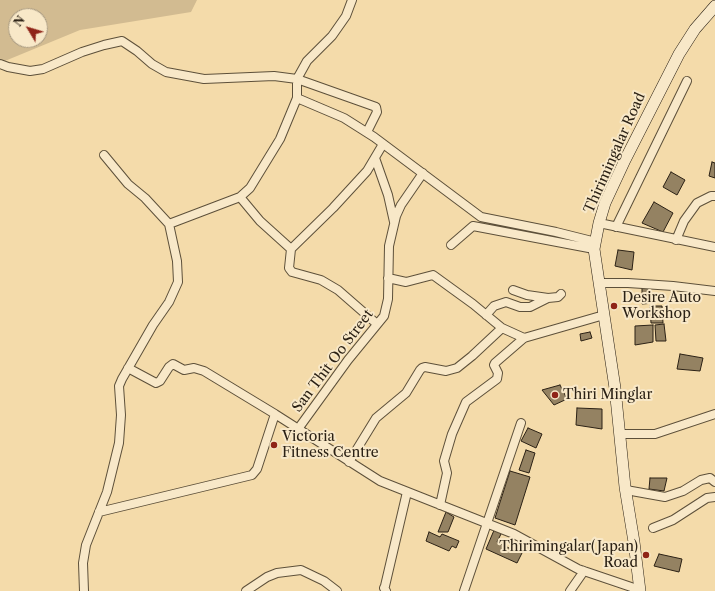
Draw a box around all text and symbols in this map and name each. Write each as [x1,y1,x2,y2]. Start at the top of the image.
north arrow [8,8,48,48]
text: N [11,13,28,29]
street label: Thirimingalar Road [581,90,649,216]
place label: Desire Auto Workshop [622,290,701,322]
marker: Desire Auto Workshop [609,301,619,311]
street label: San Thit Oo Street [289,306,377,416]
place label: Thiri Minglar [563,387,652,403]
marker: Thiri Minglar [550,390,560,400]
place label: Victoria Fitness Centre [282,429,379,462]
marker: Victoria Fitness Centre [269,440,279,450]
place label: Thirimingalar(Japan) Road [499,539,638,572]
marker: Thirimingalar(Japan) Road [641,550,651,560]

